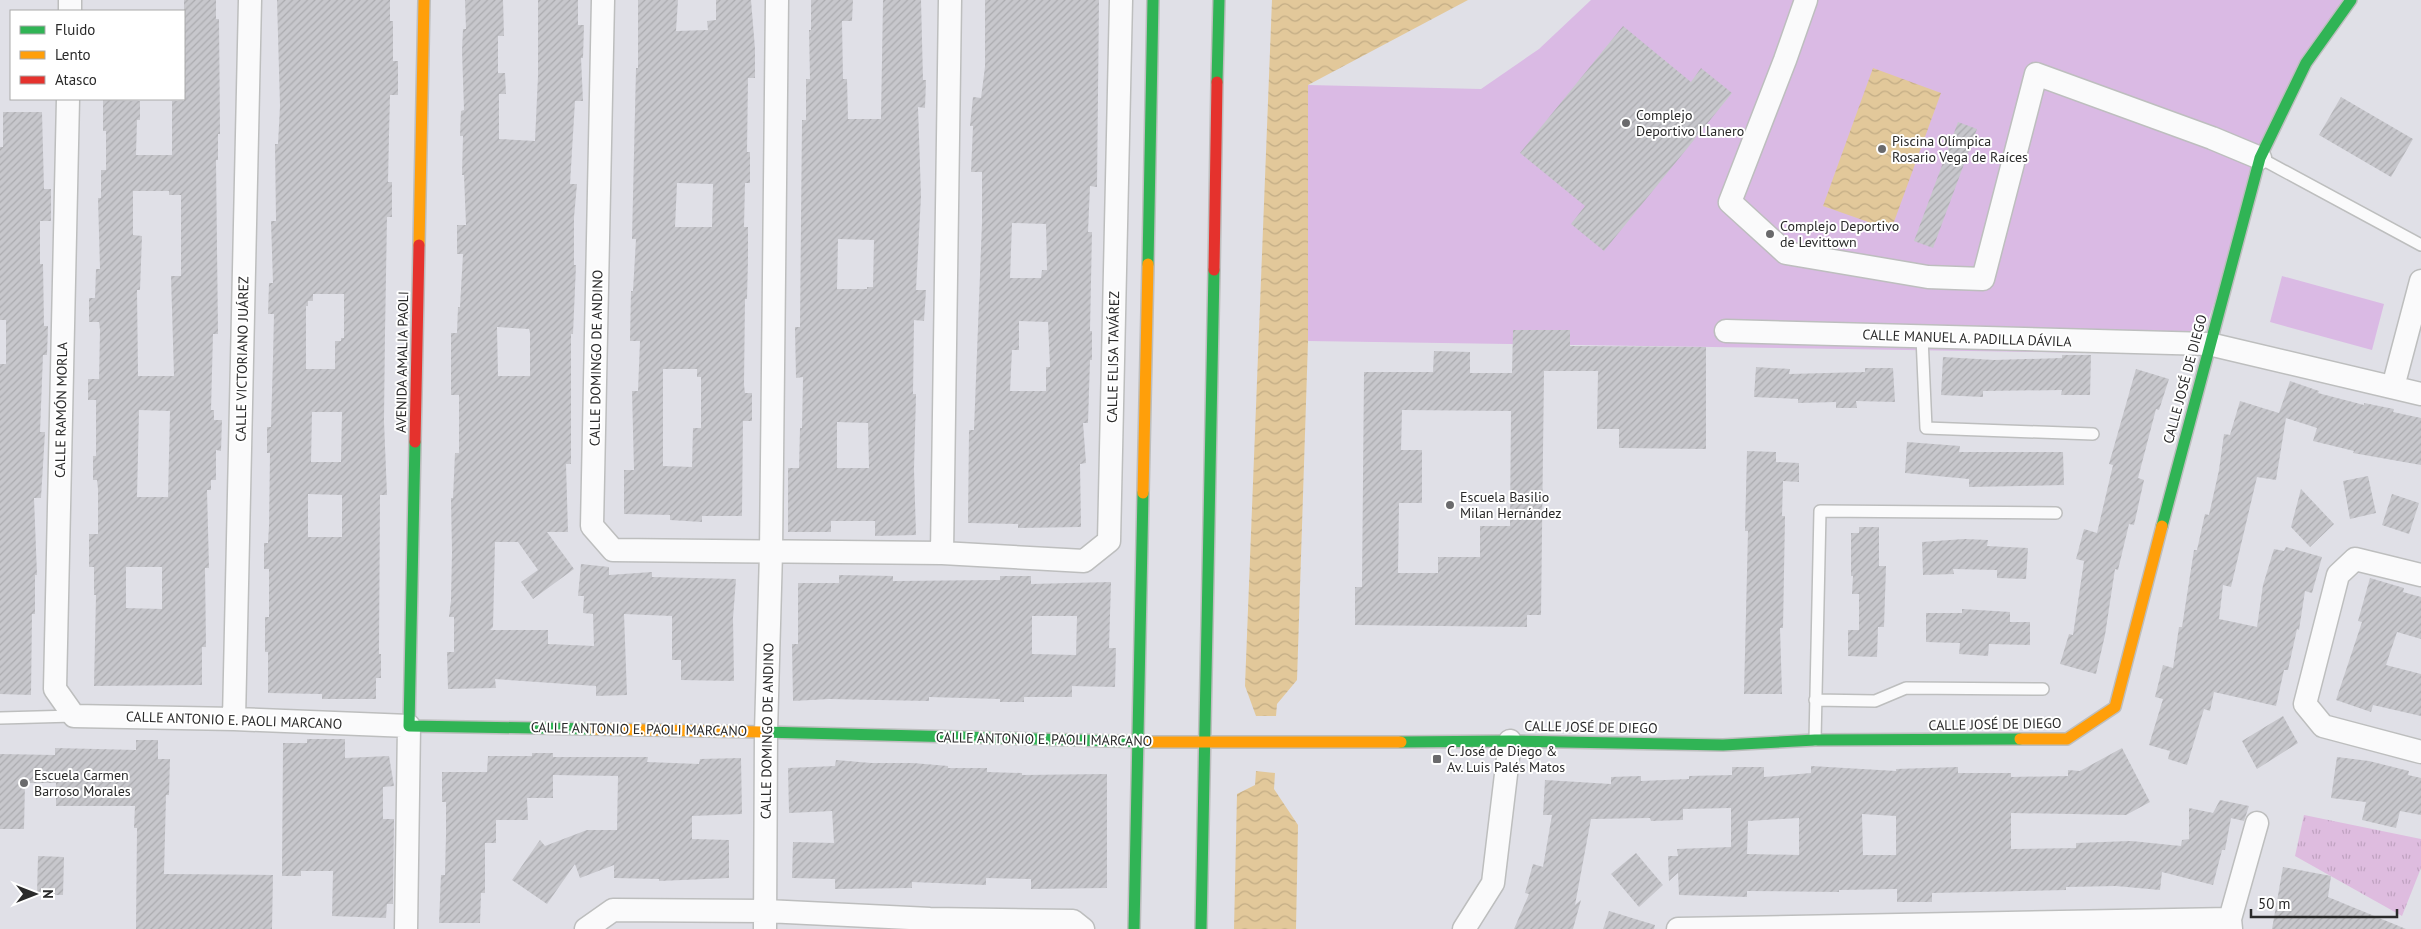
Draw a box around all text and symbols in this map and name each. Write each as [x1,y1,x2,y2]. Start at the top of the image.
legend [10,10,185,100]
text: Fluido [55,20,95,39]
text: Lento [55,45,91,64]
text: Atasco [55,70,97,89]
place label: Complejo Deportivo Llanero [1636,106,1744,140]
marker: Complejo Deportivo Llanero [1620,117,1632,129]
place label: Piscina Olímpica Rosario Vega de Raíces [1892,132,2028,166]
marker: Piscina Olímpica Rosario Vega de Raíces [1876,143,1888,155]
place label: Complejo Deportivo de Levittown [1780,217,1899,251]
marker: Complejo Deportivo de Levittown [1764,228,1776,240]
street label: CALLE DOMINGO DE ANDINO [585,270,607,446]
street label: CALLE VICTORIANO JUÁREZ [232,276,252,442]
street label: CALLE ELISA TAVÁREZ [1103,290,1123,423]
street label: AVENIDA AMALIA PAOLI [392,291,412,433]
street label: CALLE JOSÉ DE DIEGO [2159,312,2211,446]
street label: CALLE MANUEL A. PADILLA DÁVILA [1862,325,2073,351]
street label: CALLE RAMÓN MORLA [51,341,71,478]
place label: Escuela Basilio Milan Hernández [1460,488,1562,522]
marker: Escuela Basilio Milan Hernández [1444,499,1456,511]
street label: CALLE DOMINGO DE ANDINO [756,643,778,819]
street label: CALLE ANTONIO E. PAOLI MARCANO [126,707,342,733]
street label: CALLE JOSÉ DE DIEGO [1928,714,2062,734]
street label: CALLE JOSÉ DE DIEGO [1524,717,1658,737]
street label: CALLE ANTONIO E. PAOLI MARCANO [531,718,747,740]
street label: CALLE ANTONIO E. PAOLI MARCANO [936,728,1152,750]
place label: C. José de Diego & Av. Luis Palés Matos [1447,742,1565,776]
marker: C. José de Diego & Av. Luis Palés Matos [1431,753,1443,765]
place label: Escuela Carmen Barroso Morales [34,766,131,800]
marker: Escuela Carmen Barroso Morales [18,777,30,789]
north arrow [10,869,60,919]
scale bar [2251,886,2397,918]
text: N [39,889,57,899]
text: 50 m [2258,894,2291,913]

